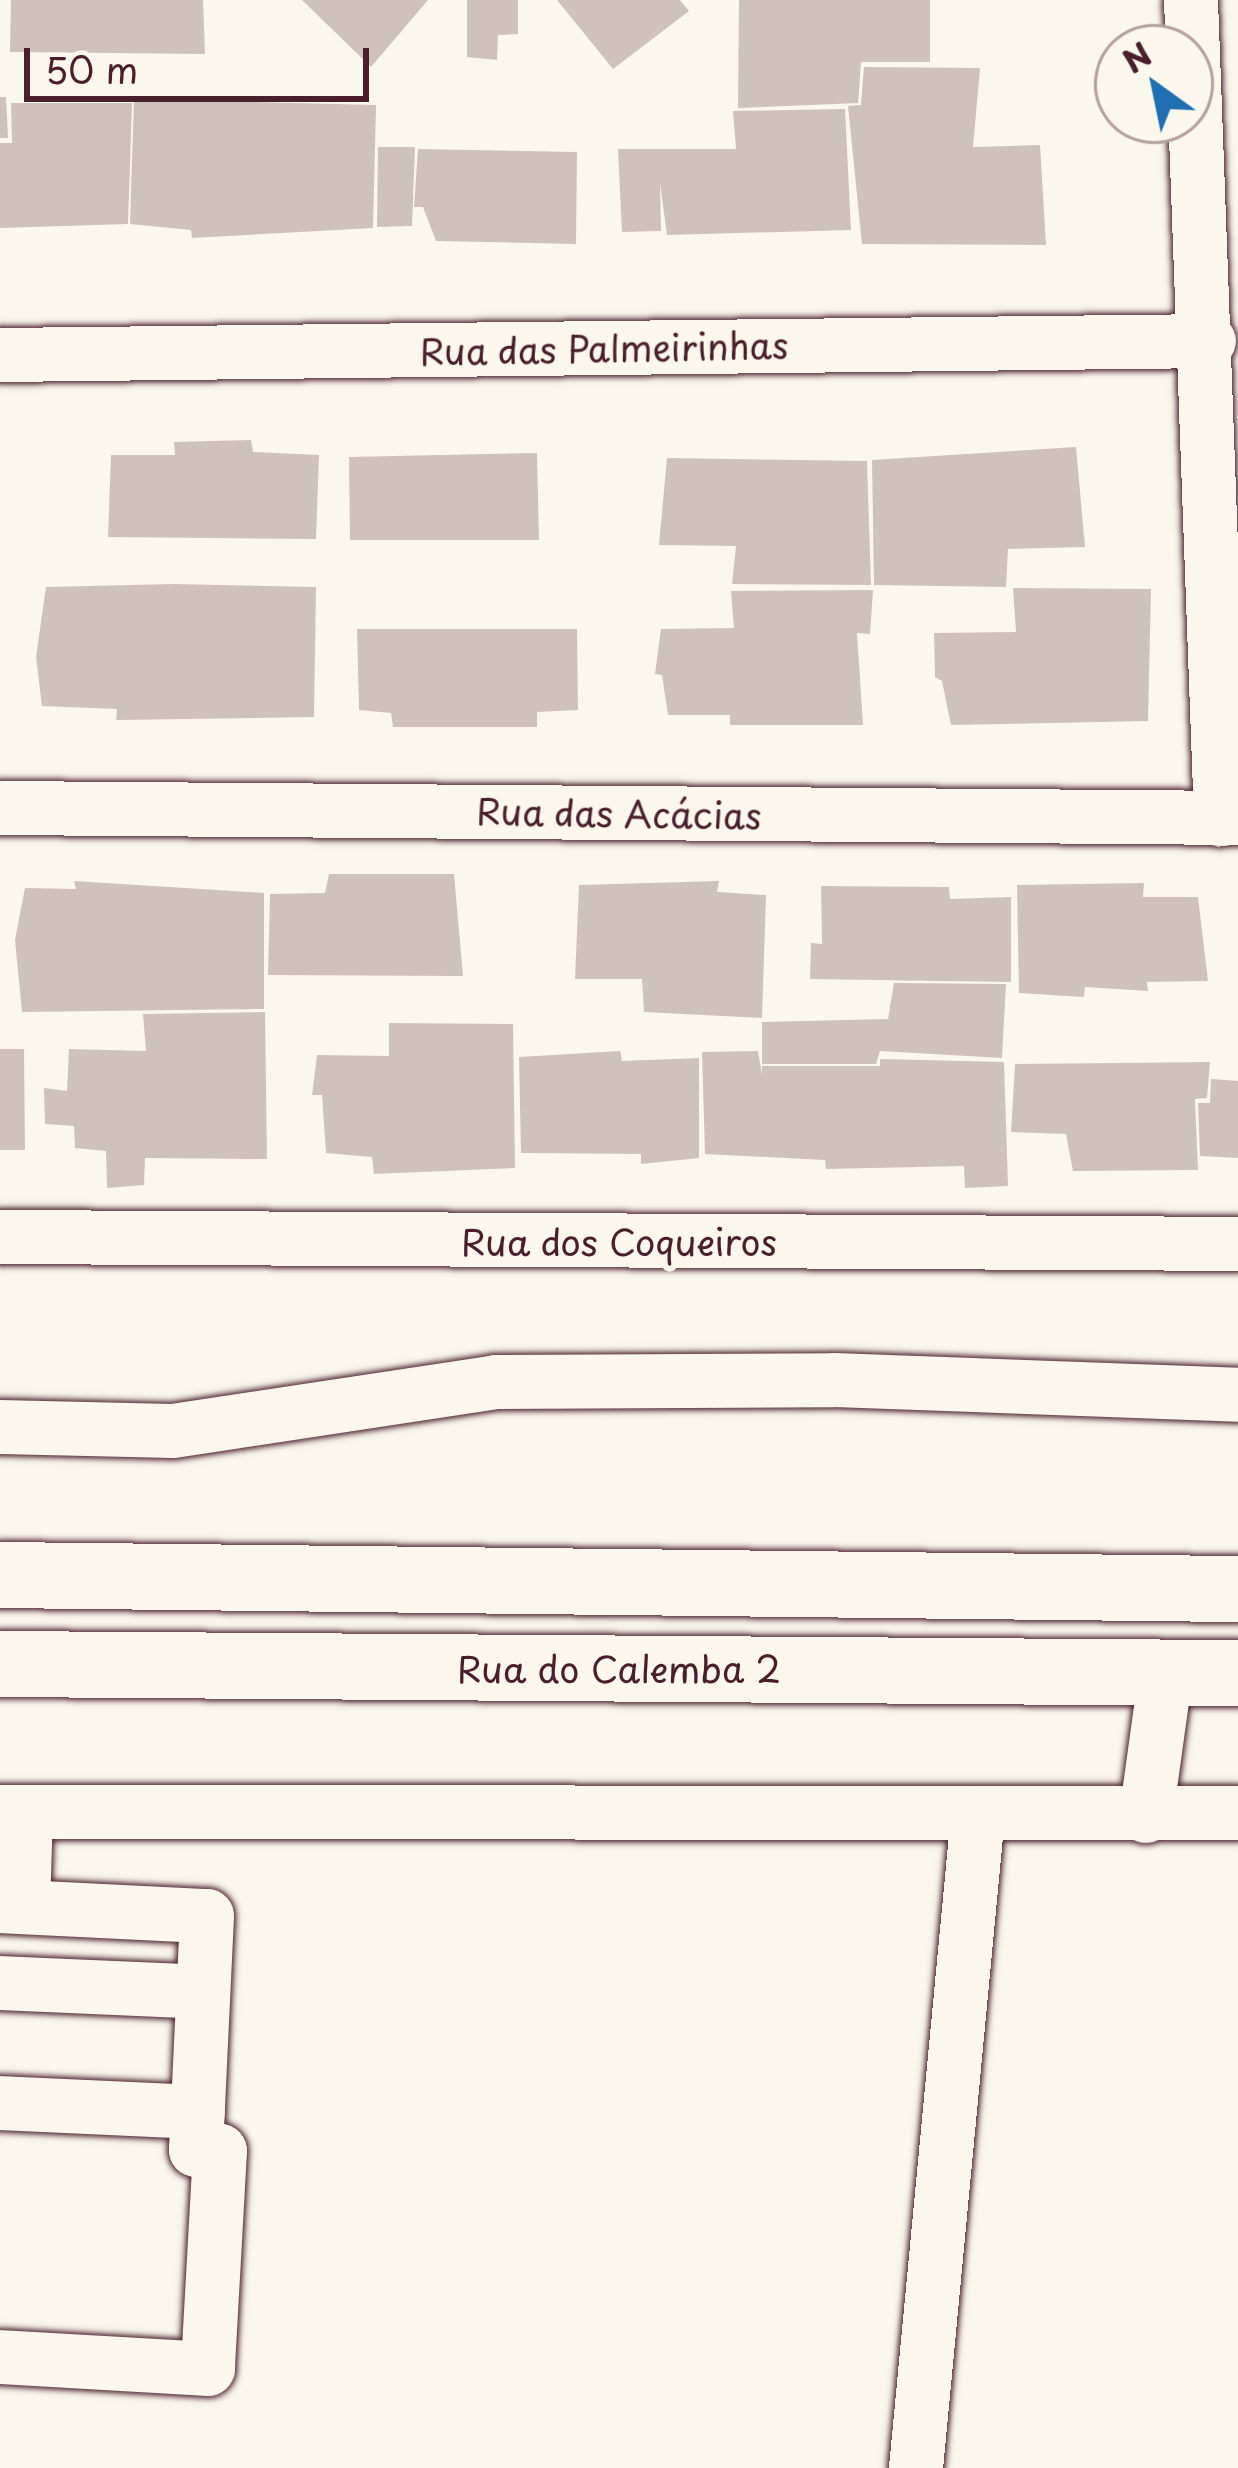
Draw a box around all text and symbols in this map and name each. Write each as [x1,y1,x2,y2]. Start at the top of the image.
scale bar [30,24,375,98]
north arrow [1094,24,1214,144]
text: N [1111,28,1161,84]
text: 50 m [45,42,138,96]
street label: Rua das Palmeirinhas [418,323,790,373]
street label: Rua das Acácias [474,789,764,837]
street label: Rua dos Coqueiros [460,1220,778,1264]
street label: Rua do Calemba 2 [457,1647,781,1691]

